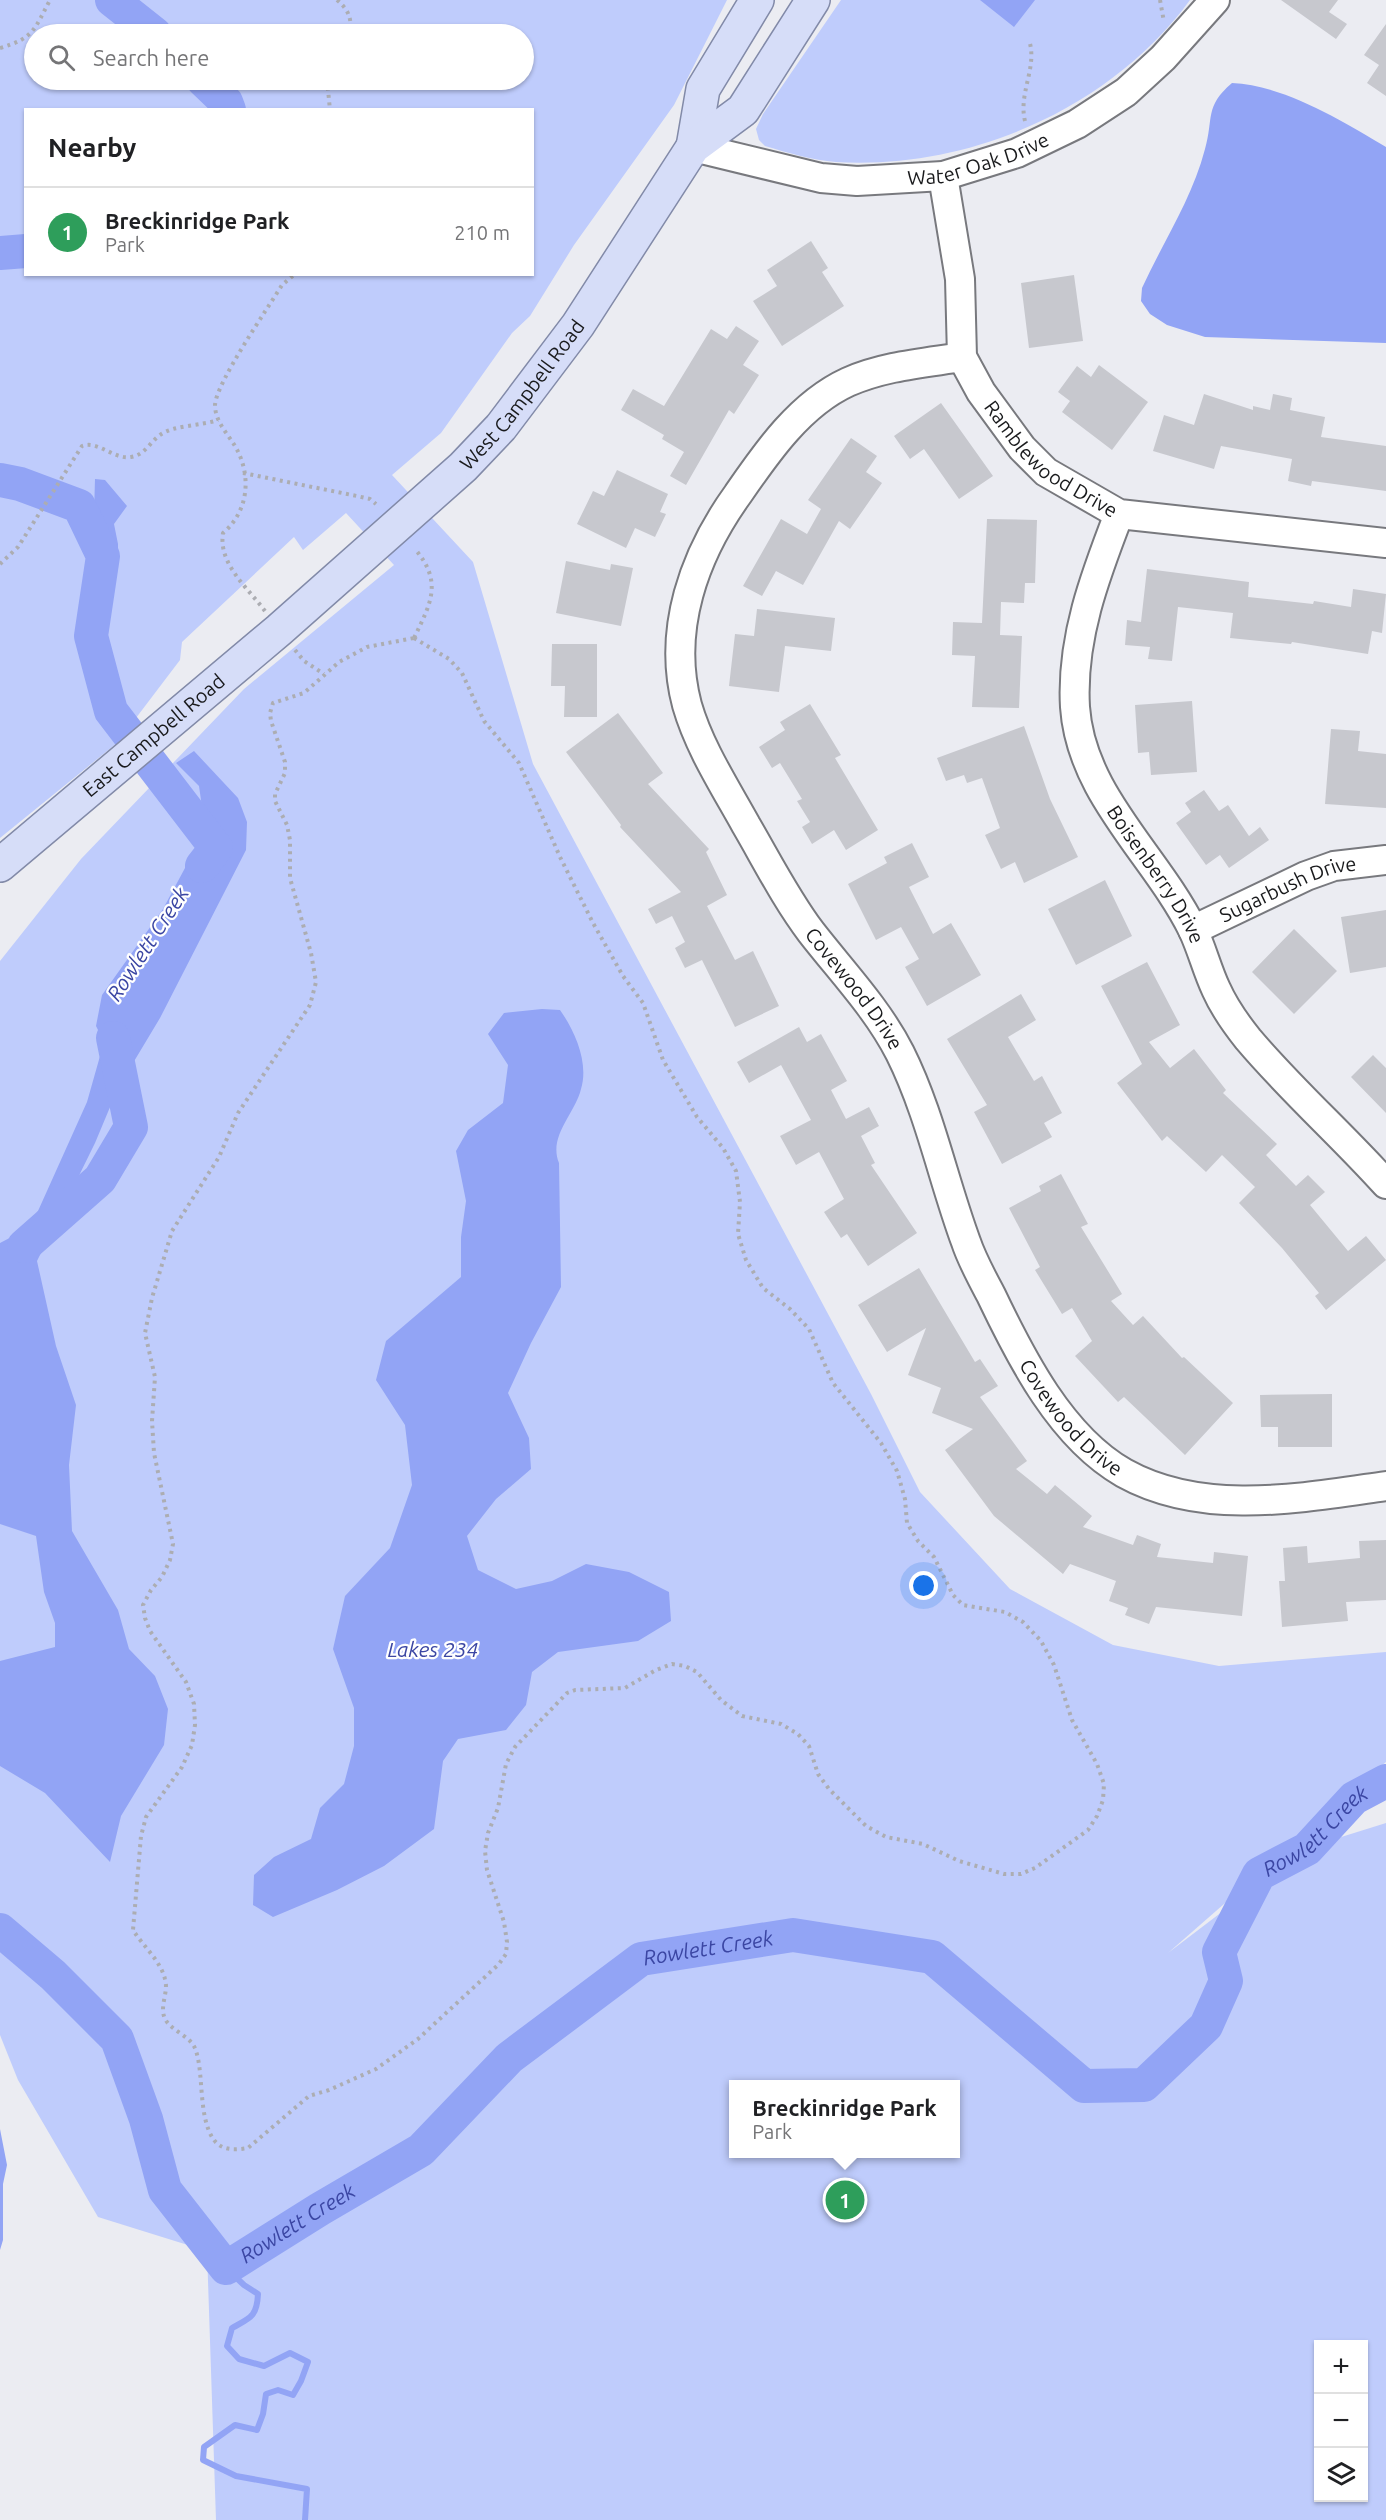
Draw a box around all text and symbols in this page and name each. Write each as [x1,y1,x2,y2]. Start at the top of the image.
search box [24,24,534,90]
icon: search [45,41,78,74]
text: Search here [93,45,209,70]
street label: Water Oak Drive [907,127,1053,189]
text: Nearby [48,133,136,162]
text: Breckinridge Park [105,208,289,233]
text: 1 [62,221,73,244]
text: 210 m [454,221,510,244]
text: Park [105,233,145,256]
street label: West Campbell Road [455,315,589,474]
street label: Ramblewood Drive [980,396,1122,522]
street label: East Campbell Road [78,669,229,801]
street label: Boisenberry Drive [1103,801,1209,947]
street label: Sugarbush Drive [1216,852,1357,927]
water label: Rowlett Creek [101,882,193,1005]
street label: Covewood Drive [801,923,908,1053]
street label: Covewood Drive [1015,1355,1127,1480]
your location [909,1571,938,1600]
water label: Lakes 234 [388,1637,479,1661]
water label: Rowlett Creek [1259,1780,1372,1881]
water label: Rowlett Creek [642,1925,775,1969]
popup [729,2080,960,2158]
text: Breckinridge Park [752,2095,937,2120]
text: Park [752,2120,792,2143]
water label: Rowlett Creek [235,2178,359,2267]
pin: 1 [826,2178,864,2222]
map controls [1314,2340,1368,2502]
button: + [1314,2340,1368,2394]
button: − [1314,2394,1368,2448]
button: layers [1314,2448,1368,2502]

